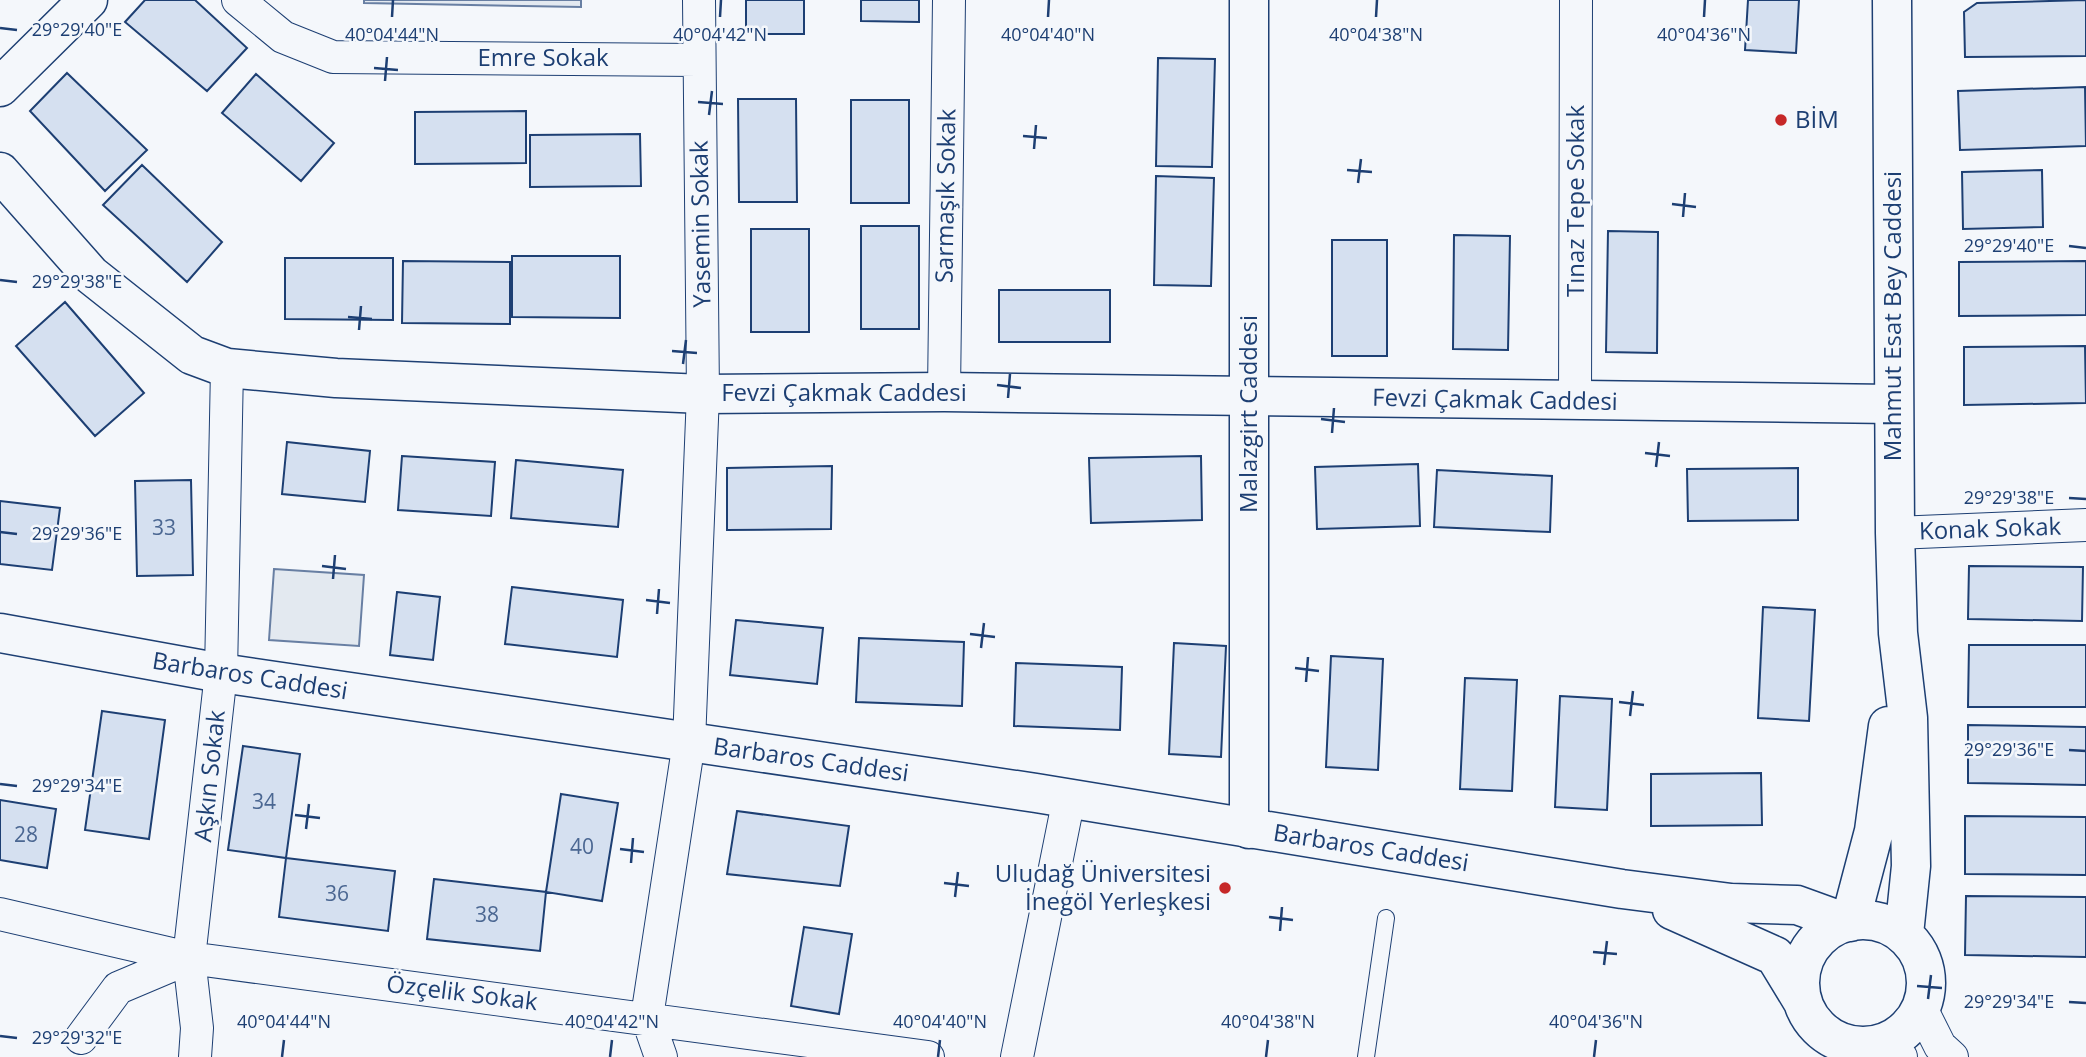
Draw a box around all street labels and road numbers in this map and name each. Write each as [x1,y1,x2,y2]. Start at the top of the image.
street label: Emre Sokak [477,40,609,73]
street label: Tınaz Tepe Sokak [1558,105,1591,297]
street label: Sarmaşık Sokak [926,108,963,283]
street label: Yasemin Sokak [682,140,717,308]
street label: Mahmut Esat Bey Caddesi [1875,171,1908,461]
street label: Malazgirt Caddesi [1231,315,1264,513]
street label: Fevzi Çakmak Caddesi [721,375,967,408]
street label: Fevzi Çakmak Caddesi [1372,380,1618,417]
street label: Konak Sokak [1918,509,2062,546]
street label: Barbaros Caddesi [150,643,350,706]
street label: Aşkın Sokak [185,708,232,843]
street label: Barbaros Caddesi [711,728,911,789]
street label: Barbaros Caddesi [1271,815,1471,878]
street label: Özçelik Sokak [385,966,540,1017]

